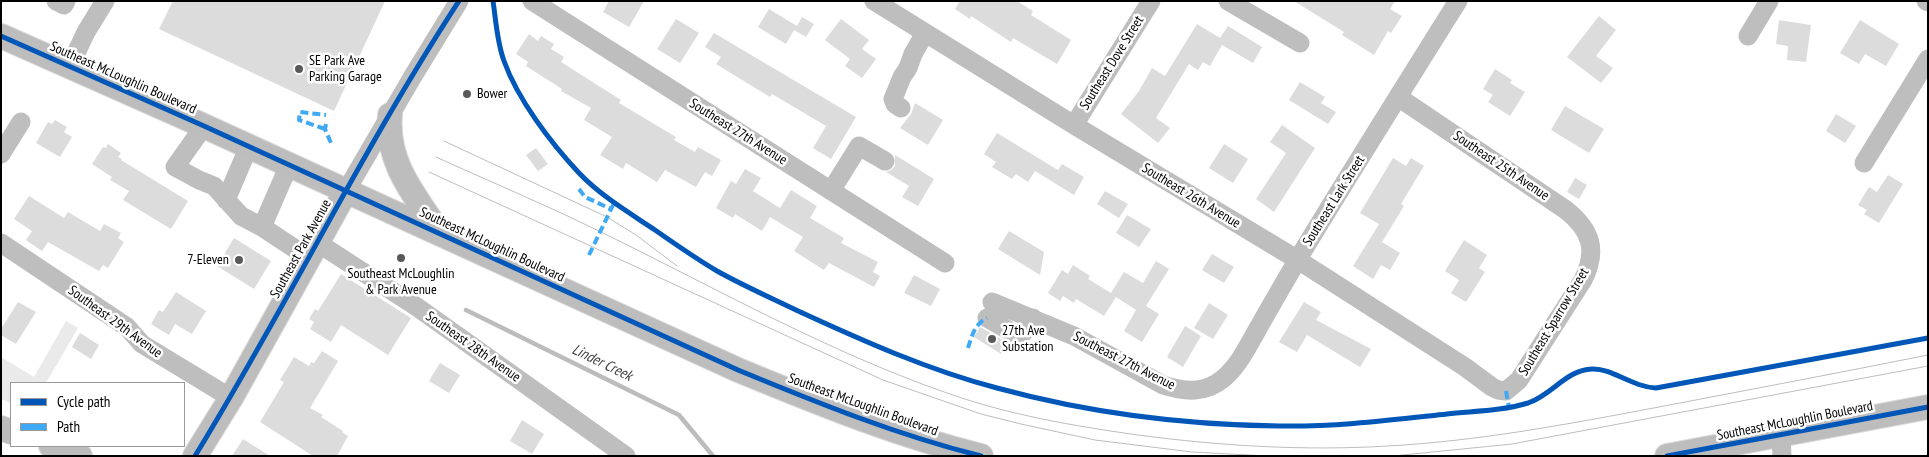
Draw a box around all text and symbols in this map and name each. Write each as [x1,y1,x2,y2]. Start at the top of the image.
street label: Southeast Dove Street [1076,13,1148,113]
street label: Southeast McLoughlin Boulevard [47,38,199,118]
place label: SE Park Ave Parking Garage [309,53,382,85]
marker: SE Park Ave Parking Garage [293,63,305,75]
place label: Bower [477,86,507,102]
marker: Bower [461,88,473,100]
street label: Southeast 27th Avenue [686,95,790,169]
street label: Southeast 25th Avenue [1450,128,1552,204]
street label: Southeast Lark Street [1299,153,1369,249]
street label: Southeast 26th Avenue [1139,160,1243,232]
street label: Southeast Park Avenue [267,197,335,301]
street label: Southeast McLoughlin Boulevard [417,204,567,286]
place label: 7-Eleven [187,252,229,268]
marker: Southeast McLoughlin & Park Avenue [395,252,407,264]
marker: 7-Eleven [233,254,245,266]
street label: Southeast Sparrow Street [1515,265,1593,379]
place label: Southeast McLoughlin & Park Avenue [348,266,454,298]
street label: Southeast 29th Avenue [65,282,165,362]
street label: Southeast 28th Avenue [422,308,524,386]
place label: 27th Ave Substation [1002,323,1053,356]
street label: Southeast 27th Avenue [1070,328,1178,394]
marker: 27th Ave Substation [986,333,998,345]
water label: Linder Creek [569,341,635,385]
street label: Southeast McLoughlin Boulevard [786,370,940,440]
legend [10,382,185,447]
text: Cycle path [57,392,110,411]
street label: Southeast McLoughlin Boulevard [1716,398,1874,444]
text: Path [57,417,80,436]

